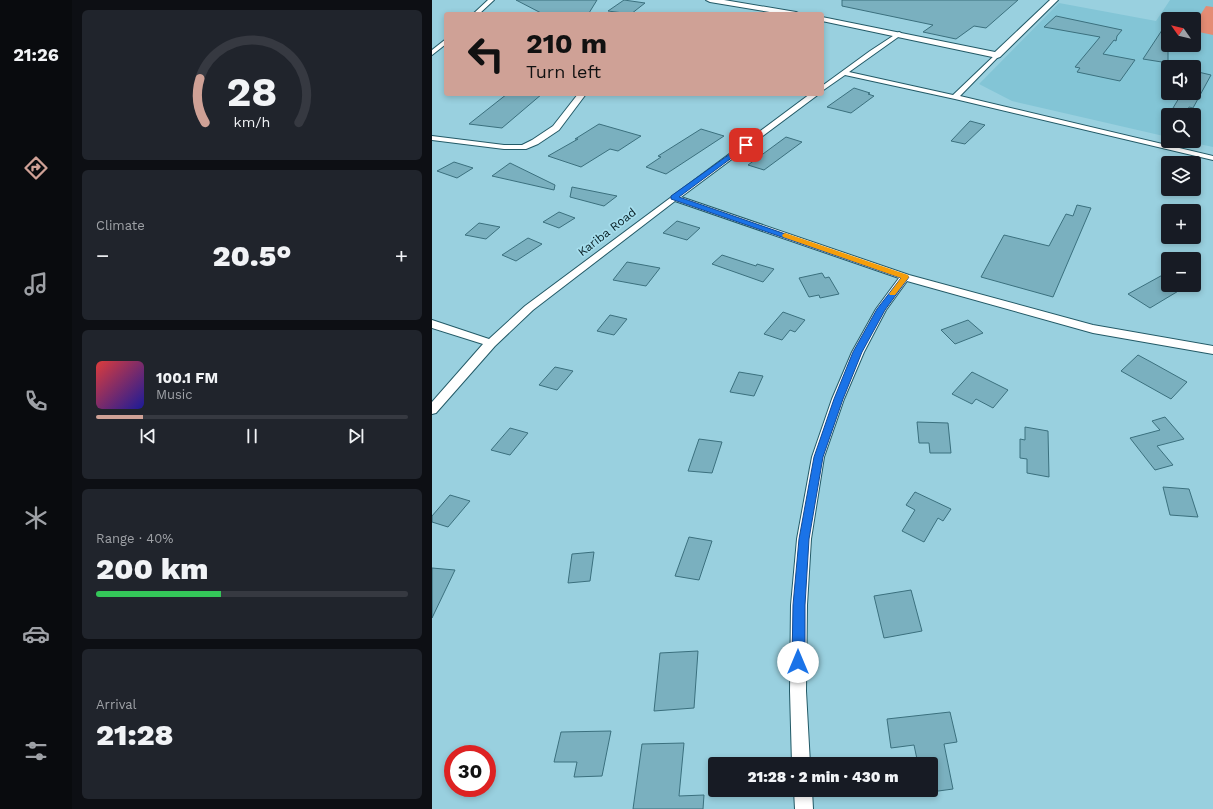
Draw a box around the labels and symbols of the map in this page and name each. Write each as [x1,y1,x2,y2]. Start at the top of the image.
north arrow [1161,12,1201,52]
pin [729,128,763,162]
street label: Kariba Road [575,205,639,259]
position arrow [777,641,819,683]
speed limit sign: 30 [444,745,496,797]

